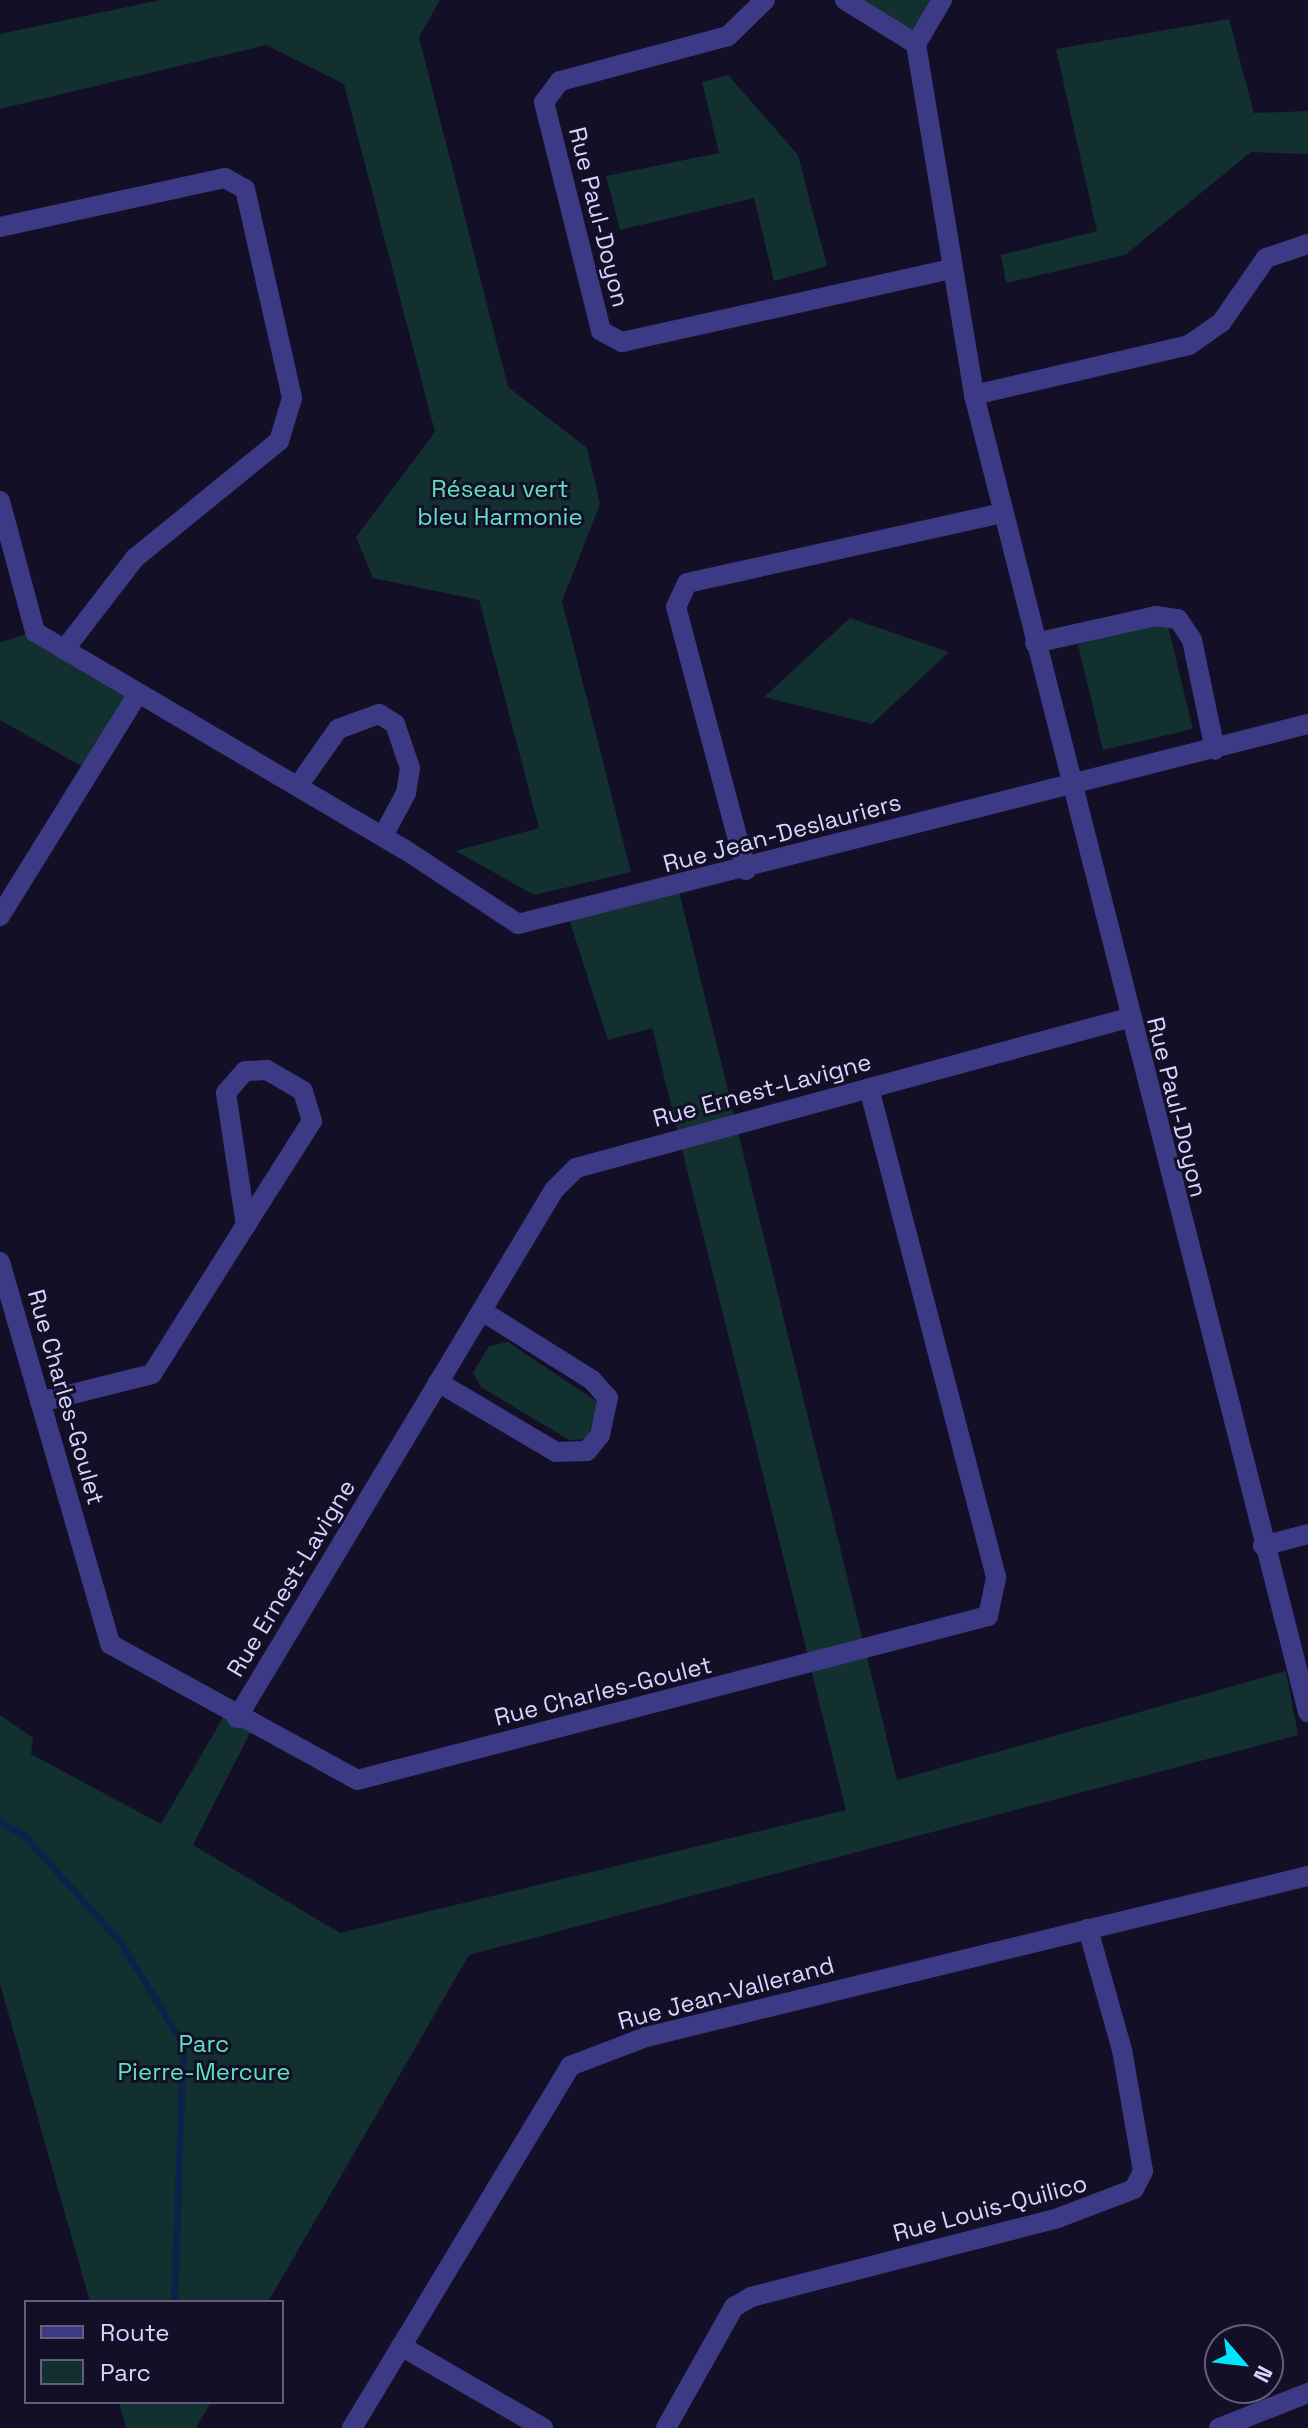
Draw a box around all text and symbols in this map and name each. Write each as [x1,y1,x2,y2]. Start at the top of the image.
street label: Rue Paul-Doyon [563,124,635,310]
park label: Réseau vert bleu Harmonie [417,475,583,531]
street label: Rue Jean-Deslauriers [660,787,904,879]
street label: Rue Paul-Doyon [1141,1014,1213,1200]
street label: Rue Ernest-Lavigne [650,1047,874,1133]
street label: Rue Charles-Goulet [21,1286,111,1508]
street label: Rue Ernest-Lavigne [221,1474,361,1682]
street label: Rue Charles-Goulet [491,1650,715,1732]
street label: Rue Jean-Vallerand [615,1950,837,2036]
park label: Parc Pierre-Mercure [118,2030,290,2086]
street label: Rue Louis-Quilico [890,2168,1090,2248]
legend [24,2300,284,2404]
text: Route [100,2317,169,2348]
north arrow [1204,2324,1284,2404]
text: Parc [100,2357,151,2388]
text: N [1248,2361,1279,2387]

